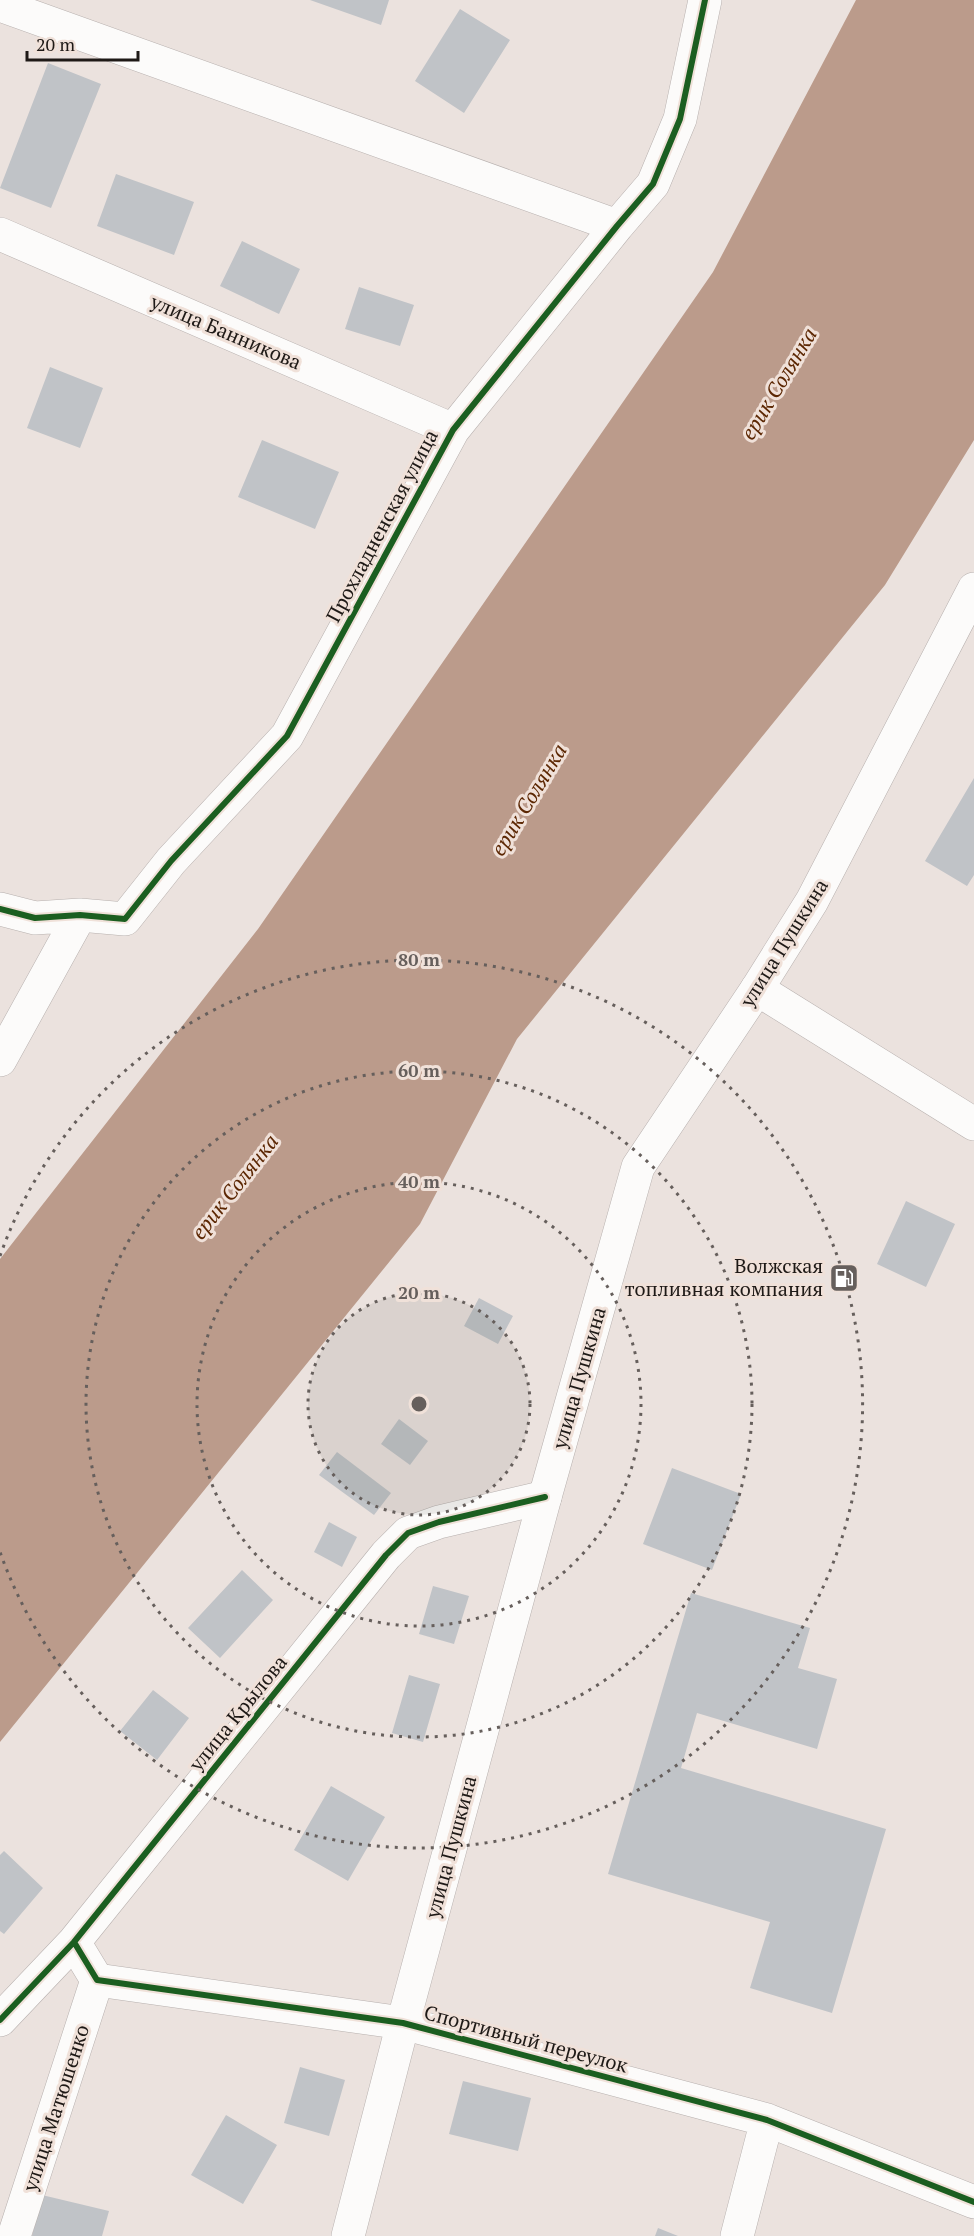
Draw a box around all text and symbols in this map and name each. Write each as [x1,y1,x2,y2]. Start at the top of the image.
scale bar [27,24,138,62]
text: 20 m [36,32,76,56]
street label: улица Банникова [146,287,306,375]
water label: ерик Солянка [734,322,823,445]
street label: Прохладненская улица [319,425,444,627]
water label: ерик Солянка [484,738,573,861]
street label: улица Пушкина [733,873,834,1013]
text: 80 m [398,947,440,971]
text: 60 m [398,1058,440,1082]
water label: ерик Солянка [184,1128,284,1245]
text: 40 m [398,1169,440,1193]
place label: Волжская топливная компания [625,1252,823,1302]
fuel station icon: Волжская топливная компания [828,1262,860,1294]
text: 20 m [398,1280,440,1304]
street label: улица Пушкина [545,1304,612,1453]
centre of rings [409,1394,429,1414]
street label: улица Крылова [182,1649,293,1777]
street label: улица Пушкина [418,1773,483,1922]
street label: Спортивный переулок [421,1998,631,2079]
street label: улица Матюшенко [16,2021,95,2196]

